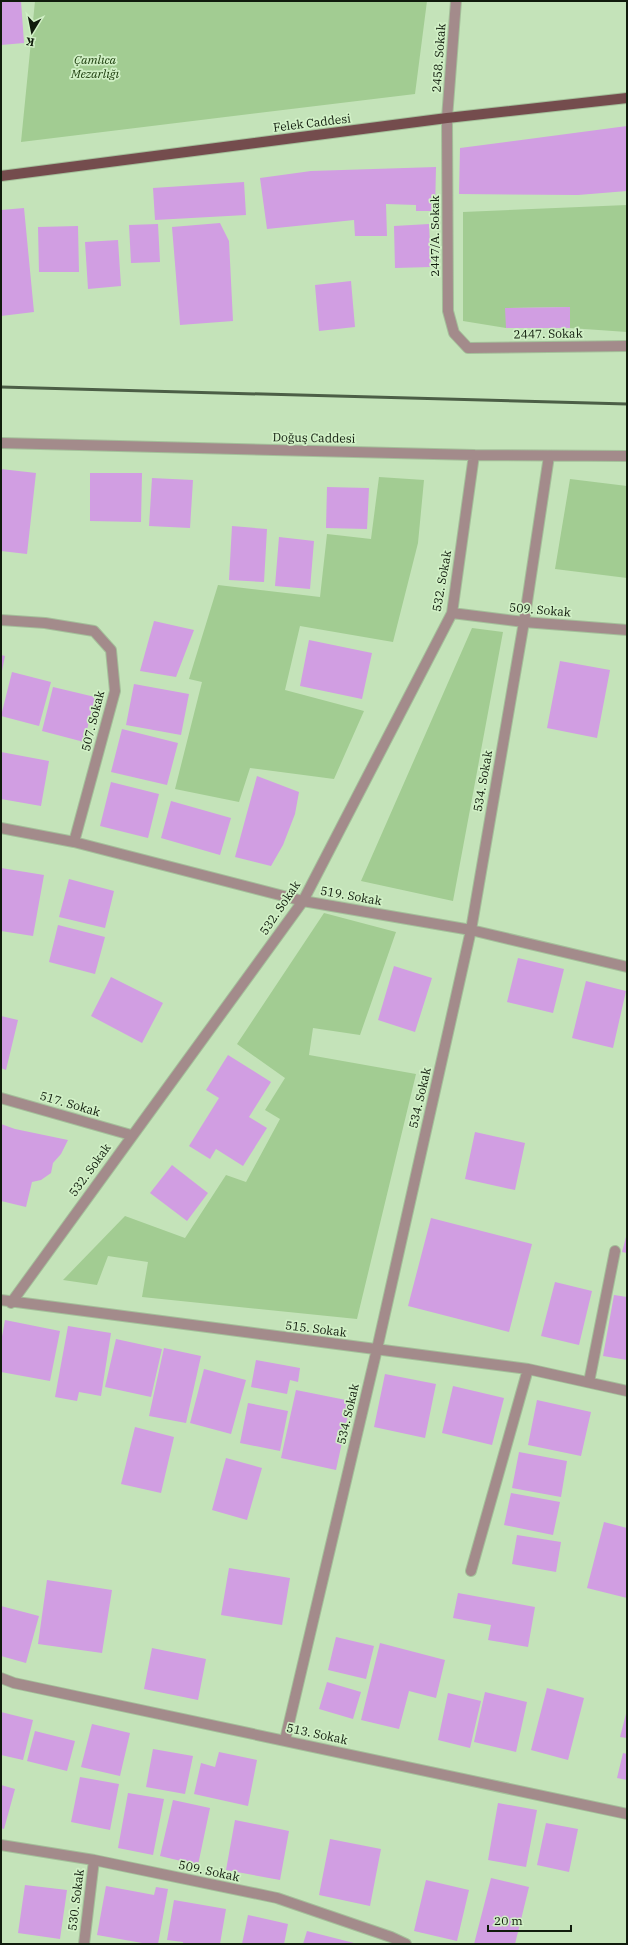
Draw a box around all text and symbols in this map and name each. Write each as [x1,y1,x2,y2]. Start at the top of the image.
north arrow [12,12,52,52]
street label: 2458. Sokak [429,23,448,93]
text: K [24,34,36,49]
park label: Çamlıca Mezarlığı [70,52,119,81]
street label: Felek Caddesi [272,110,352,135]
street label: 2447/A. Sokak [427,195,442,277]
street label: 2447. Sokak [513,325,583,342]
street label: Doğuş Caddesi [273,429,356,446]
street label: 532. Sokak [429,549,454,613]
street label: 509. Sokak [509,599,572,620]
street label: 507. Sokak [78,689,107,753]
street label: 534. Sokak [470,749,495,813]
street label: 532. Sokak [256,878,303,938]
street label: 519. Sokak [319,883,383,908]
street label: 534. Sokak [405,1066,434,1130]
street label: 517. Sokak [38,1088,102,1119]
street label: 532. Sokak [65,1140,114,1199]
street label: 515. Sokak [284,1317,348,1340]
street label: 534. Sokak [333,1382,362,1446]
street label: 513. Sokak [285,1720,349,1747]
street label: 509. Sokak [177,1857,241,1884]
street label: 530. Sokak [64,1868,87,1932]
scale bar [488,1907,571,1933]
text: 20 m [494,1913,523,1928]

